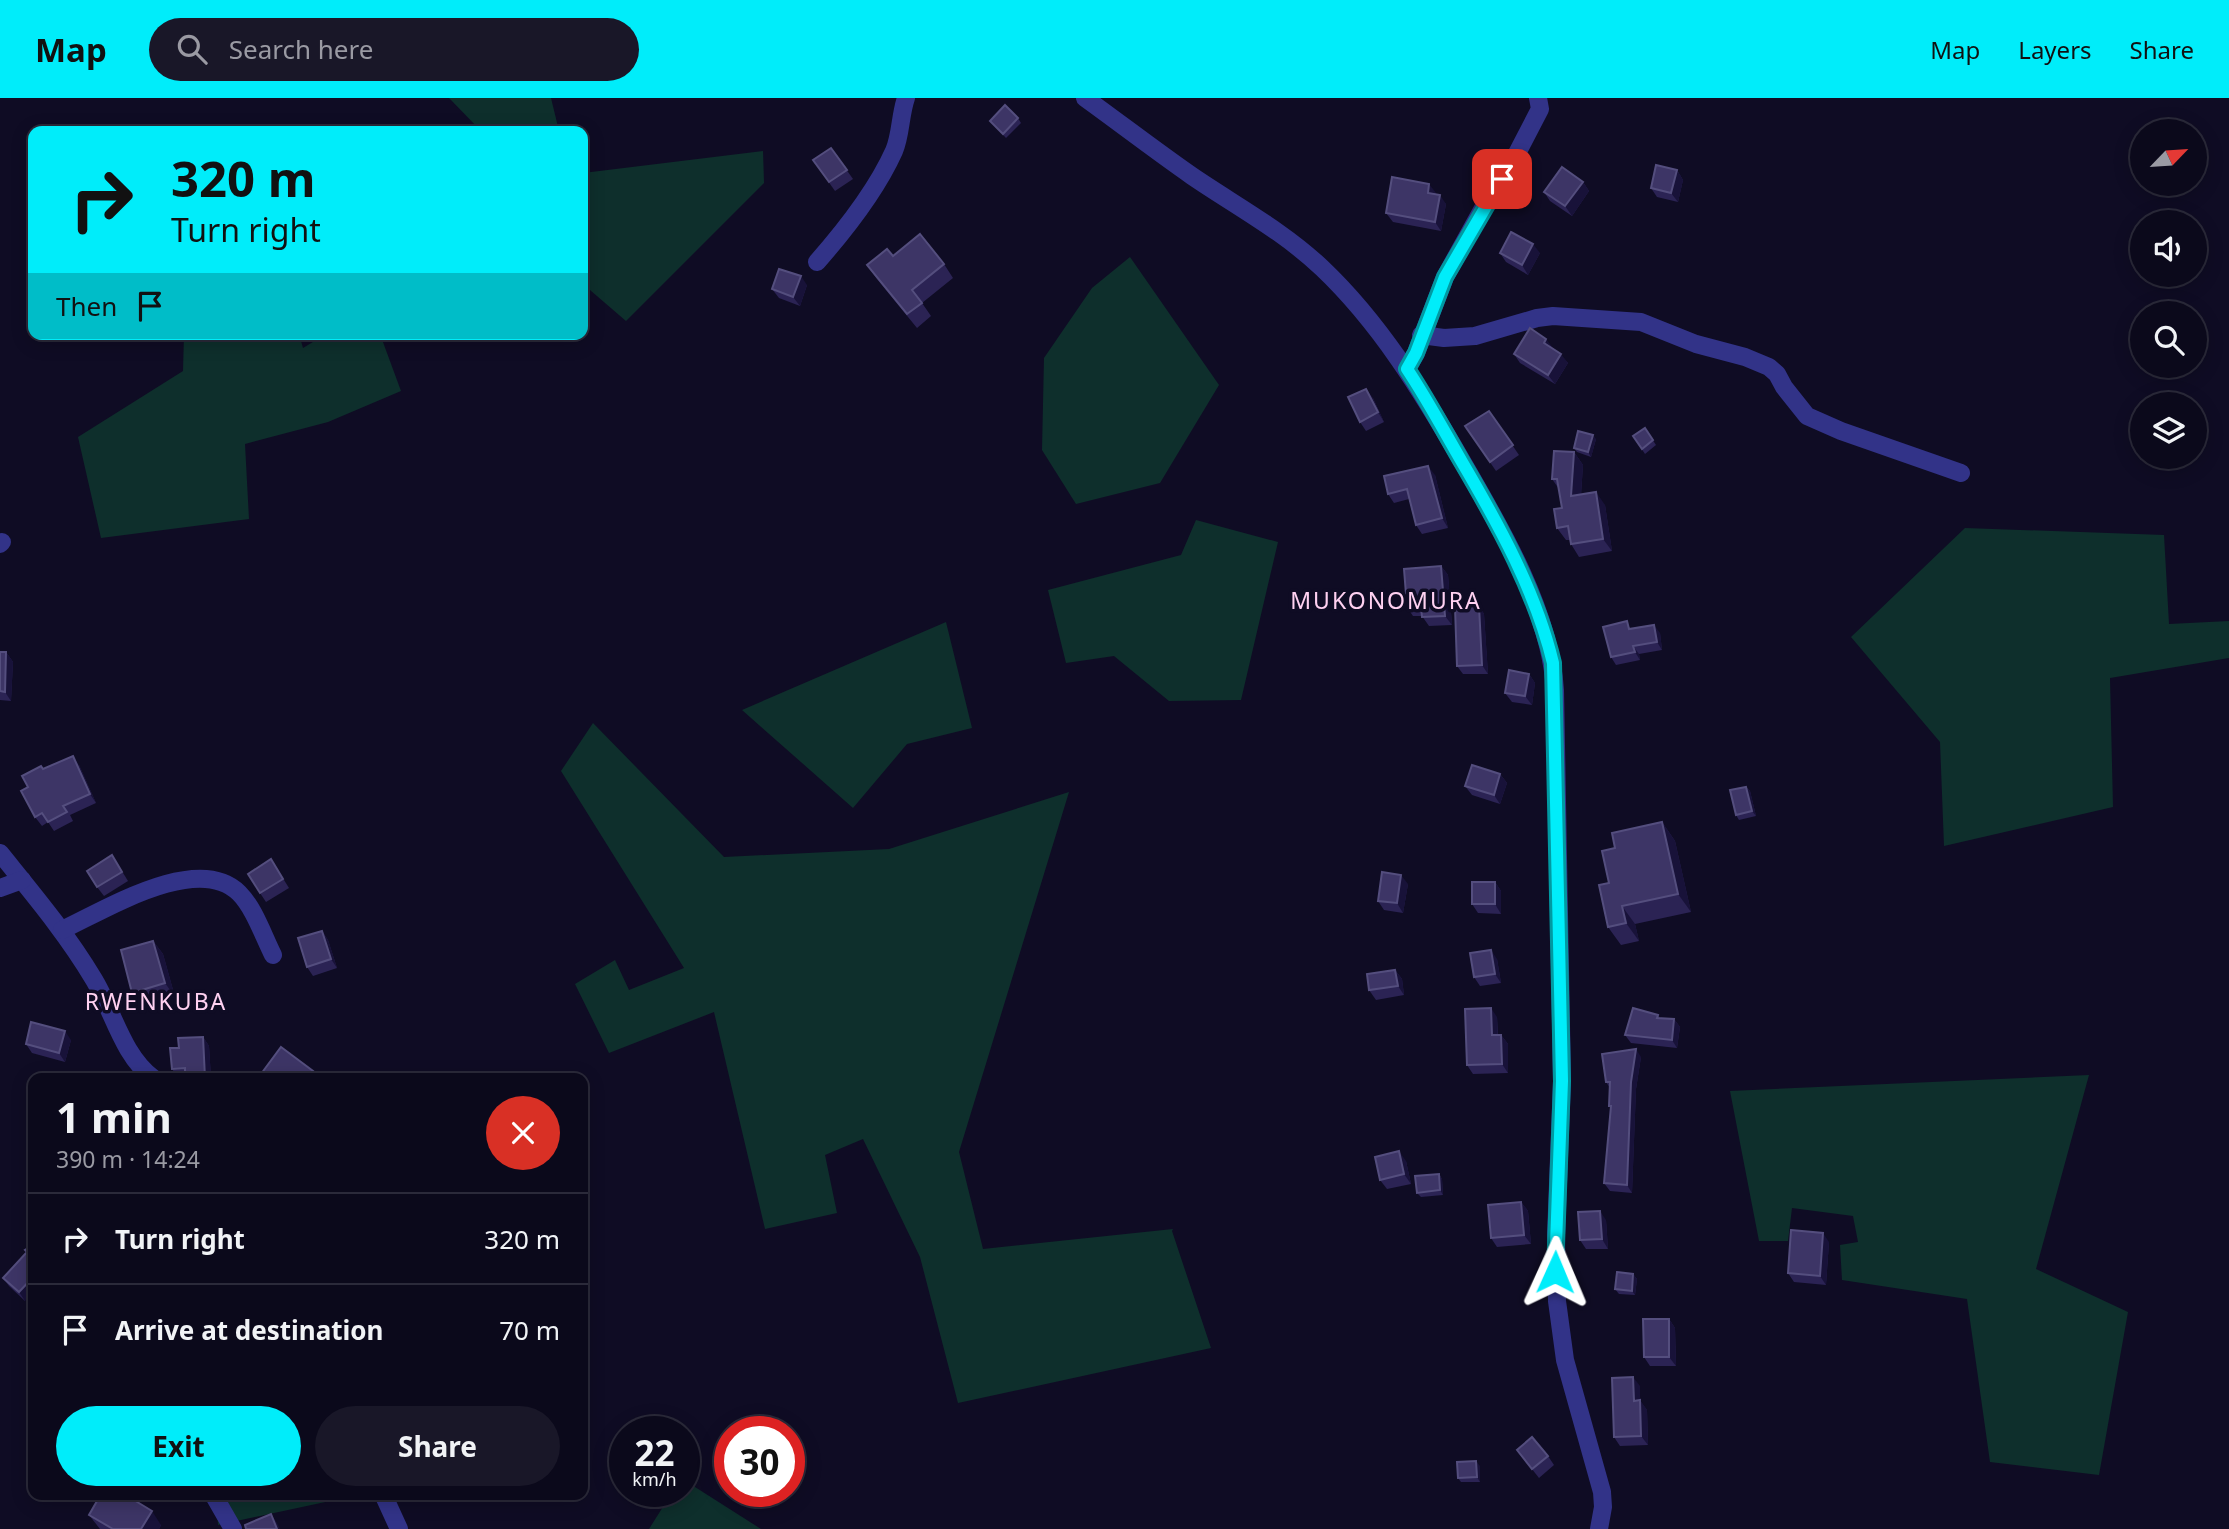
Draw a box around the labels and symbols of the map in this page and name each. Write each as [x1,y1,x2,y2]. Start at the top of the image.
north arrow [2130,119,2207,196]
pin [1472,149,1532,209]
district label: MUKONOMURA [1290,584,1482,616]
district label: RWENKUBA [85,985,227,1017]
position arrow [1518,1235,1592,1309]
speed limit sign: 30 [714,1416,805,1507]

